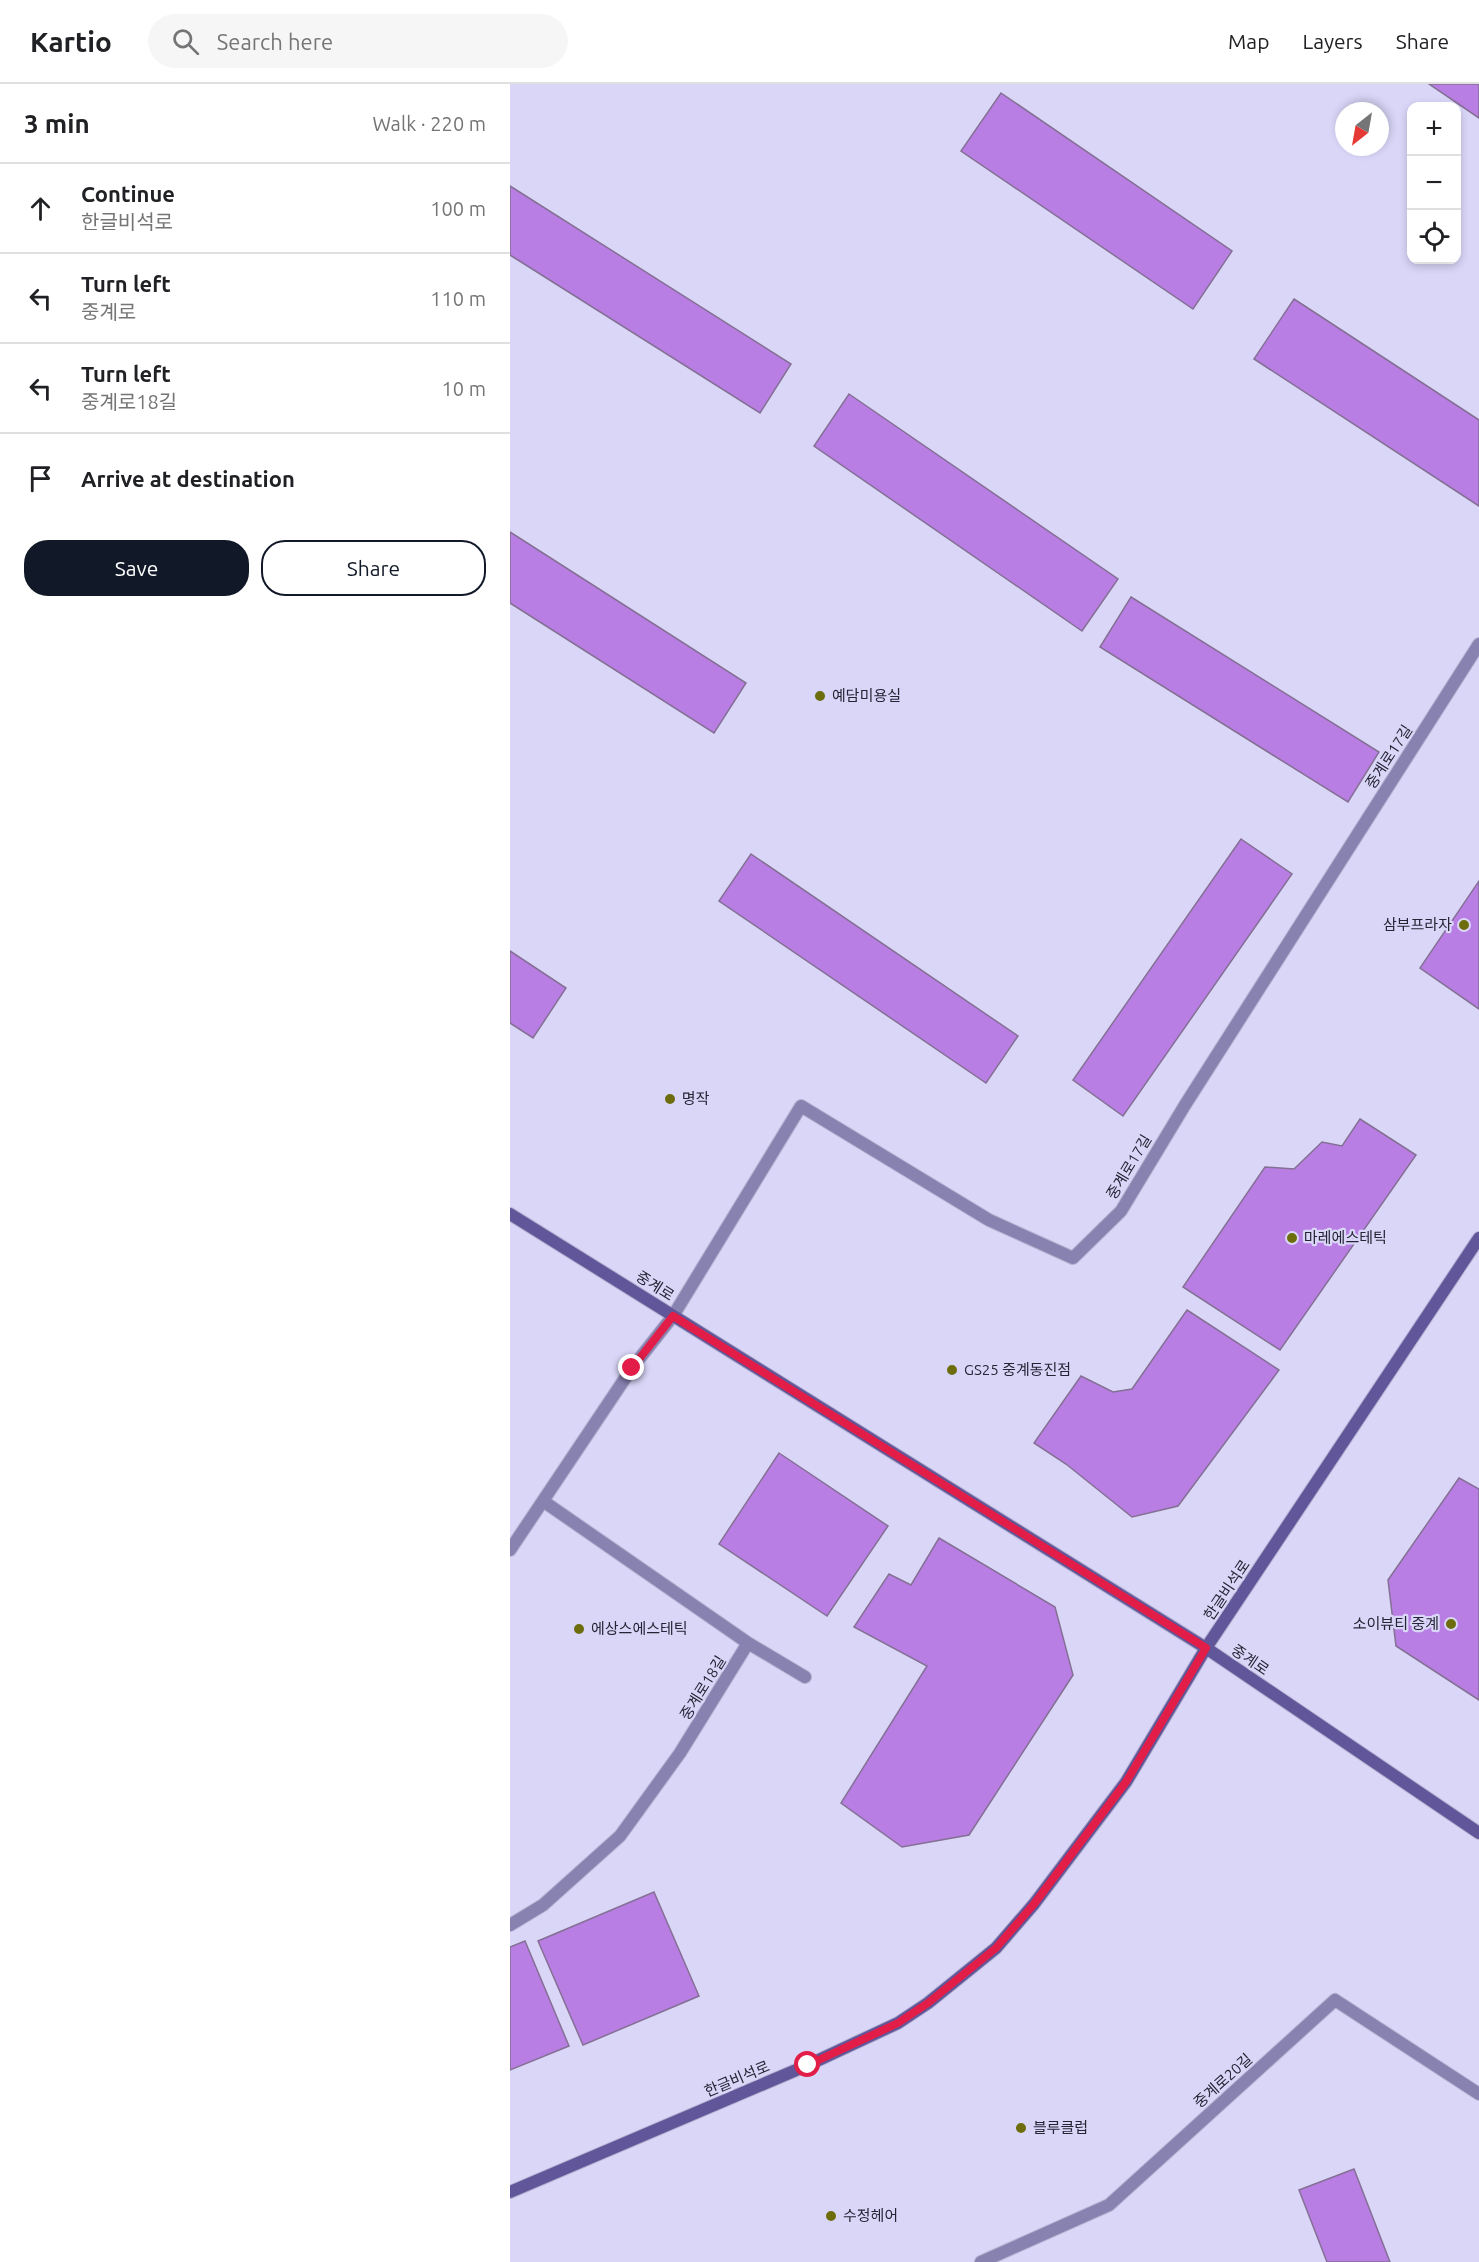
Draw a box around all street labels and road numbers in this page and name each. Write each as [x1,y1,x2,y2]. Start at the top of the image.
street label: 중계로17길 [1362,722,1415,792]
street label: 중계로17길 [1103,1131,1154,1202]
street label: 중계로 [633,1267,677,1304]
street label: 한글비석로 [1200,1556,1253,1623]
street label: 중계로 [1228,1641,1272,1678]
street label: 중계로18길 [676,1653,729,1723]
street label: 중계로20길 [1190,2050,1255,2111]
street label: 한글비석로 [702,2057,772,2100]

